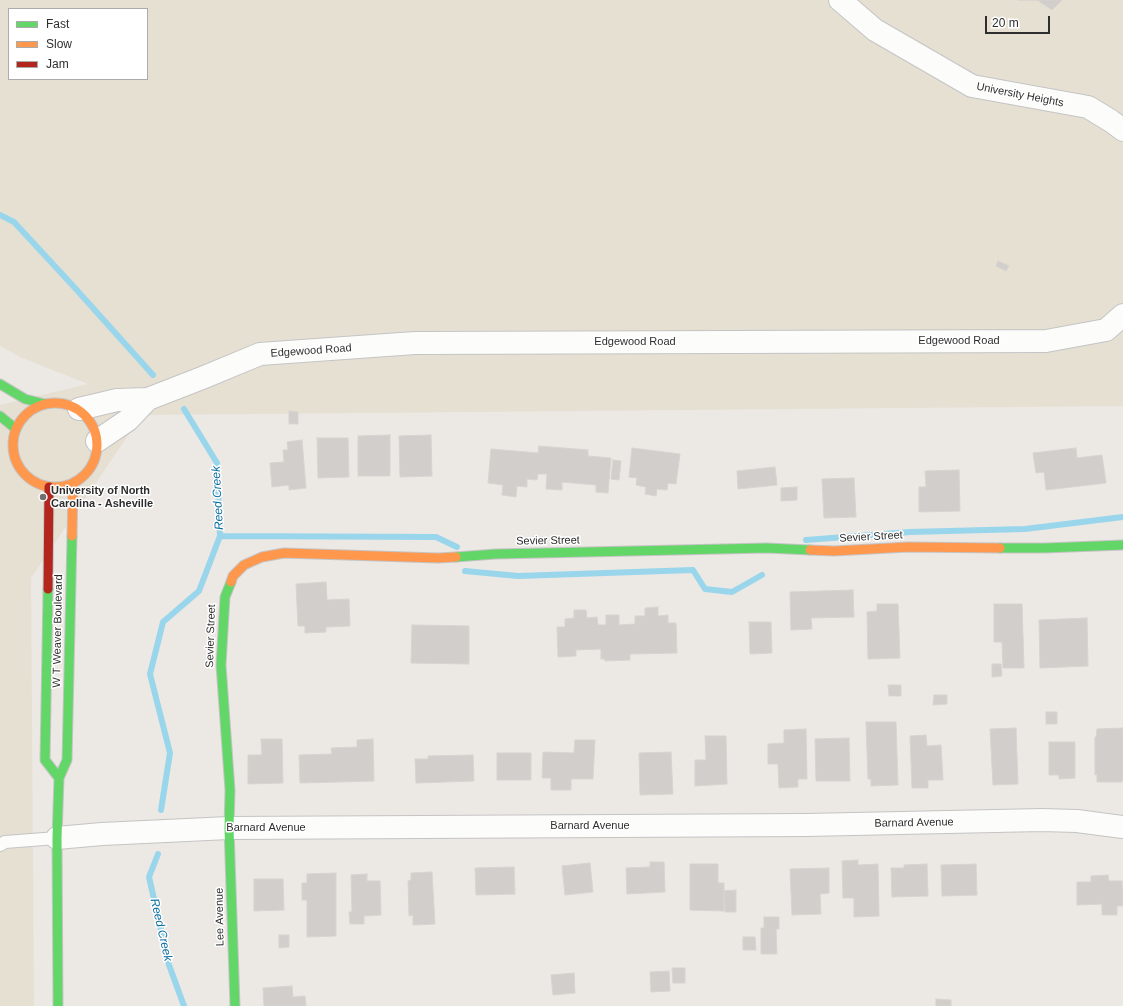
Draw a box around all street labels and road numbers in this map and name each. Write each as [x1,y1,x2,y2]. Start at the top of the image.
street label: University Heights [975,80,1065,110]
street label: Edgewood Road [918,334,1000,348]
street label: Edgewood Road [594,335,676,349]
street label: Edgewood Road [270,342,352,360]
street label: Sevier Street [839,529,903,545]
street label: Sevier Street [516,534,580,548]
street label: W T Weaver Boulevard [50,574,66,688]
street label: Sevier Street [203,604,219,668]
street label: Barnard Avenue [874,816,954,830]
street label: Barnard Avenue [550,819,630,833]
street label: Barnard Avenue [226,821,306,835]
street label: Lee Avenue [213,888,227,946]

